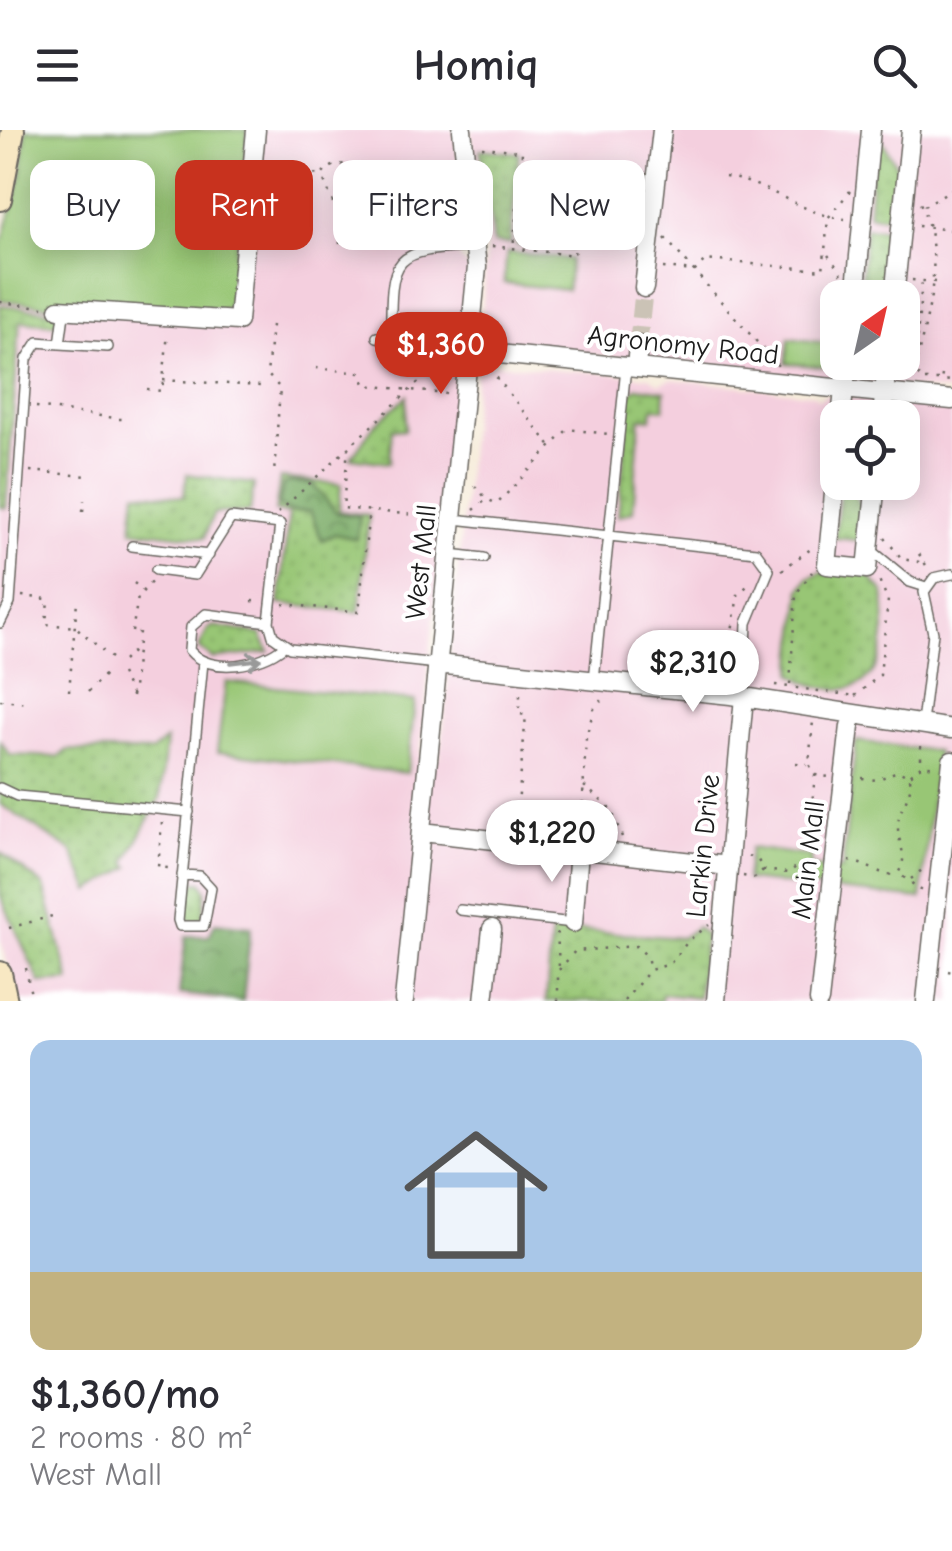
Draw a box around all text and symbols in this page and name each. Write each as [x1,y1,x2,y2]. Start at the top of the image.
icon: menu [30,38,85,93]
icon: search [867,38,922,93]
text: Homiq [413,39,539,91]
chip: Buy [30,160,155,250]
chip: Rent [175,160,313,250]
chip: Filters [333,160,493,250]
chip: New [513,160,645,250]
north arrow [820,280,920,380]
map controls [820,280,920,500]
pin: $1,360 [360,312,522,397]
street label: Agronomy Road [586,319,780,371]
text: $1,360 [397,326,485,363]
button: locate [820,400,920,500]
street label: West Mall [399,503,443,621]
pin: $2,310 [612,630,774,715]
text: $2,310 [649,644,737,681]
one-way arrow [229,652,261,670]
street label: Larkin Drive [680,773,726,919]
street label: Main Mall [785,799,831,921]
pin: $1,220 [471,800,633,885]
text: $1,220 [508,814,596,851]
icon: home [386,1105,566,1285]
text: $1,360/mo [30,1370,220,1419]
text: 2 rooms · 80 m² [30,1419,251,1456]
text: West Mall [30,1456,162,1493]

